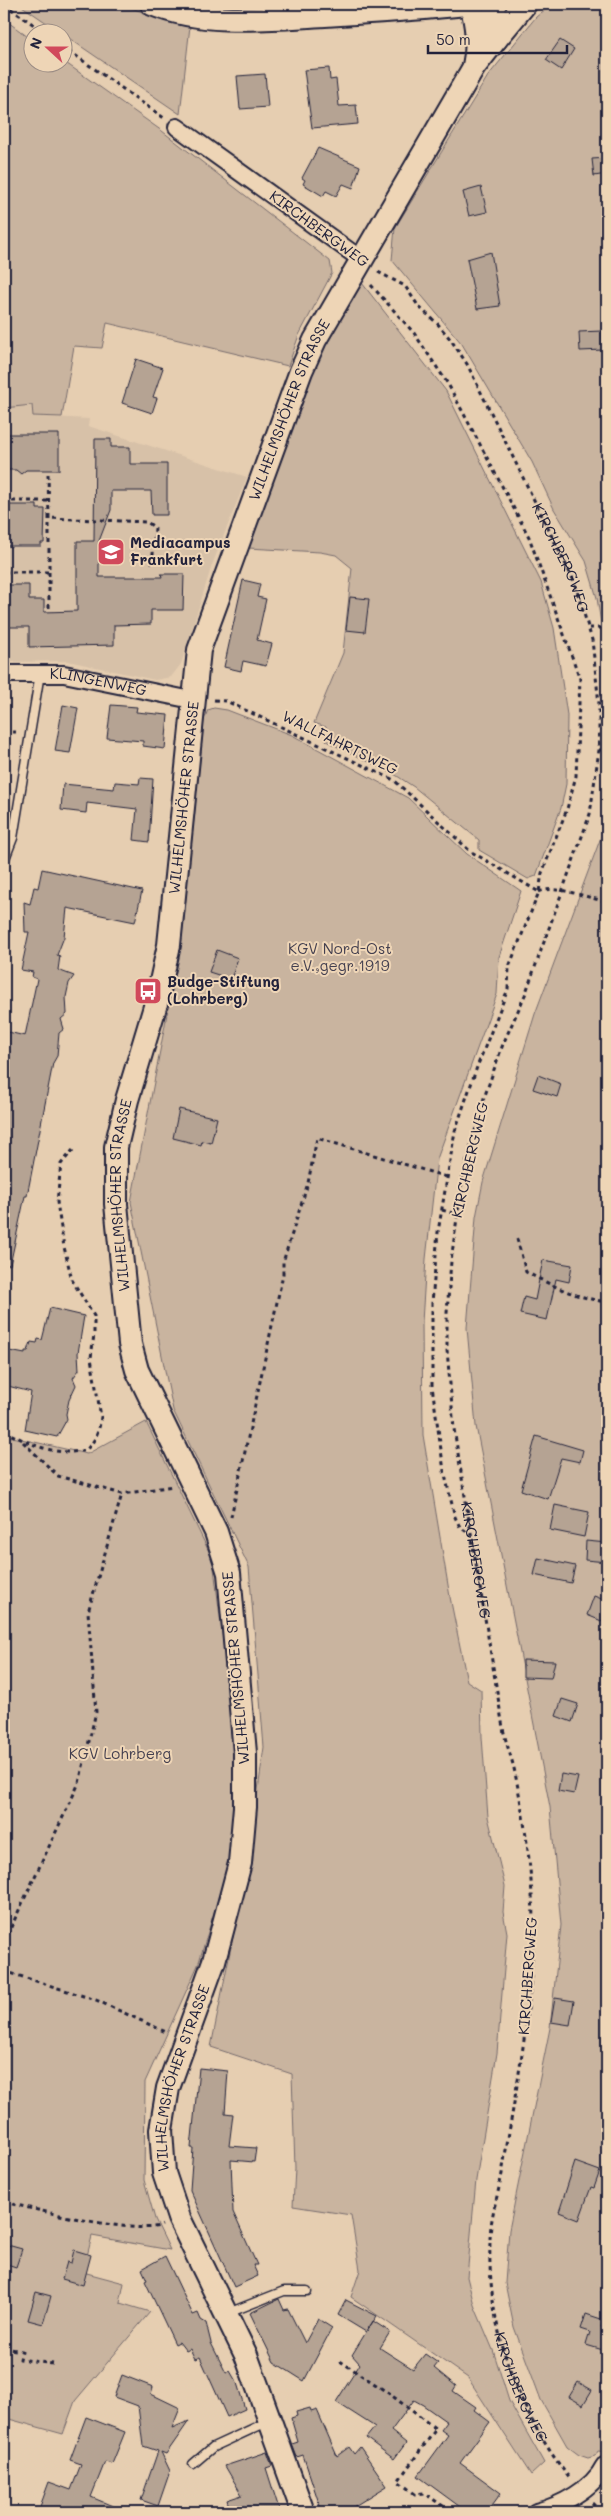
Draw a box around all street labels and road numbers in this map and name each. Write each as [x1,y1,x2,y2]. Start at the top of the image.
street label: KIRCHBERGWEG [266,185,373,271]
street label: WILHELMSHÖHER STRASSE [243,315,334,503]
street label: KIRCHBERGWEG [528,499,594,615]
street label: KLINGENWEG [50,663,149,700]
street label: WILHELMSHÖHER STRASSE [163,700,203,895]
street label: WALLFAHRTSWEG [279,705,402,779]
street label: WILHELMSHÖHER STRASSE [105,1096,136,1293]
street label: KIRCHBERGWEG [446,1100,492,1220]
street label: KIRCHBERGWEG [457,1500,496,1620]
street label: WILHELMSHÖHER STRASSE [217,1570,253,1765]
street label: KIRCHBERGWEG [513,1916,541,2036]
street label: WILHELMSHÖHER STRASSE [150,1981,214,2173]
street label: KIRCHBERGWEG [490,2330,553,2446]

